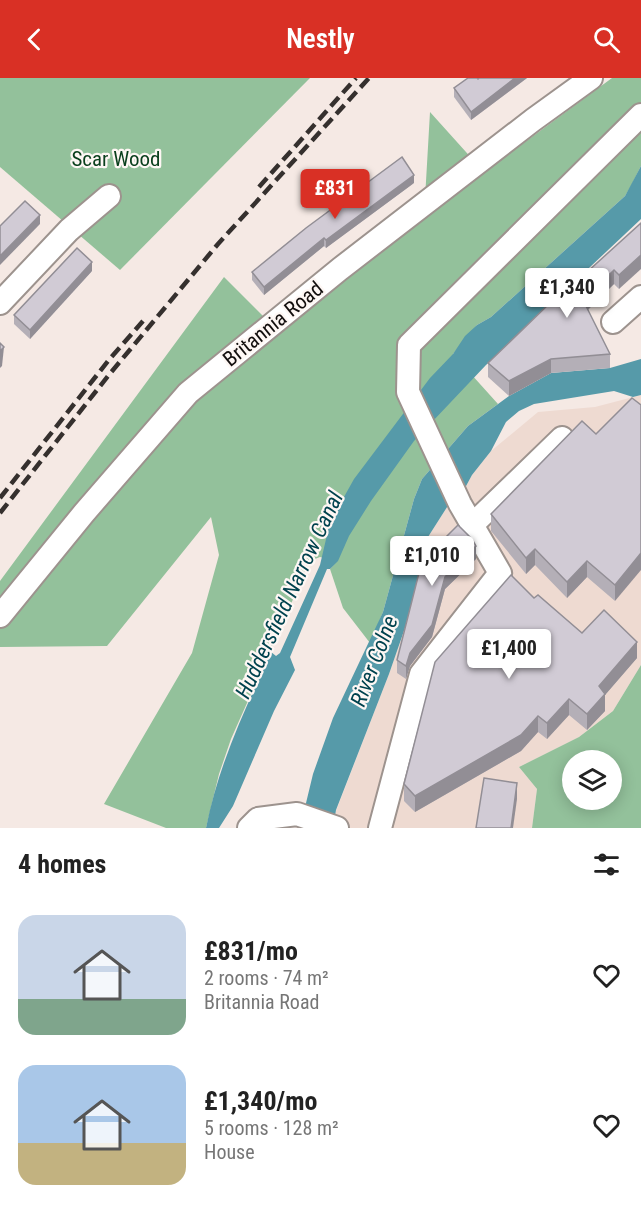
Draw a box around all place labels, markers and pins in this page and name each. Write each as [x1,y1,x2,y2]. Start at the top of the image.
pin: £831 [299,169,371,220]
pin: £1,340 [518,268,616,319]
pin: £1,010 [383,536,481,587]
pin: £1,400 [460,629,558,680]

